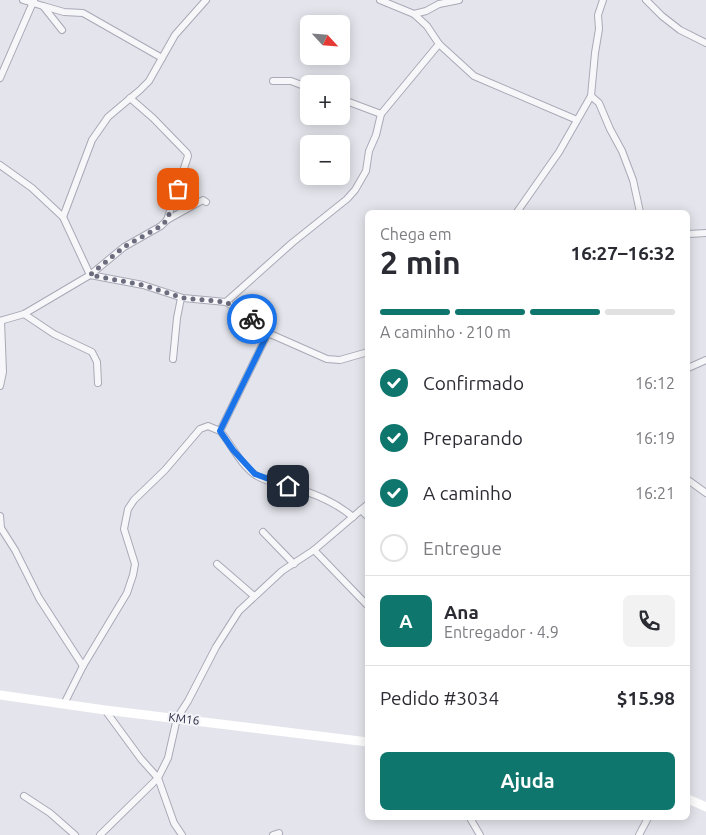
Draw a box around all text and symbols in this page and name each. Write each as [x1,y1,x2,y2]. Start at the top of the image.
north arrow [300,15,350,65]
map controls [300,15,350,185]
button: + [300,75,350,125]
button: − [300,135,350,185]
pin [157,168,199,210]
icon: bag [164,175,192,203]
text: Chega em [380,225,452,243]
text: 16:27–16:32 [570,242,675,264]
text: 2 min [380,244,461,280]
courier [227,294,277,344]
icon: bike [238,305,266,333]
text: A caminho · 210 m [380,323,511,341]
icon: check [380,369,408,397]
text: Confirmado [423,372,524,394]
text: 16:12 [635,374,675,392]
icon: check [380,424,408,452]
text: Preparando [423,427,523,449]
text: 16:19 [635,429,675,447]
pin [267,465,309,507]
icon: home [274,472,302,500]
icon: check [380,479,408,507]
text: A caminho [423,482,512,504]
text: 16:21 [635,484,675,502]
text: Entregue [423,537,502,559]
button: phone [623,595,675,647]
text: Ana [444,601,479,623]
text: A [399,610,413,632]
text: Entregador · 4.9 [444,623,559,641]
text: Pedido #3034 [380,687,499,709]
text: $15.98 [617,687,675,709]
street label: KM16 [168,710,201,727]
button: Ajuda [380,752,675,810]

